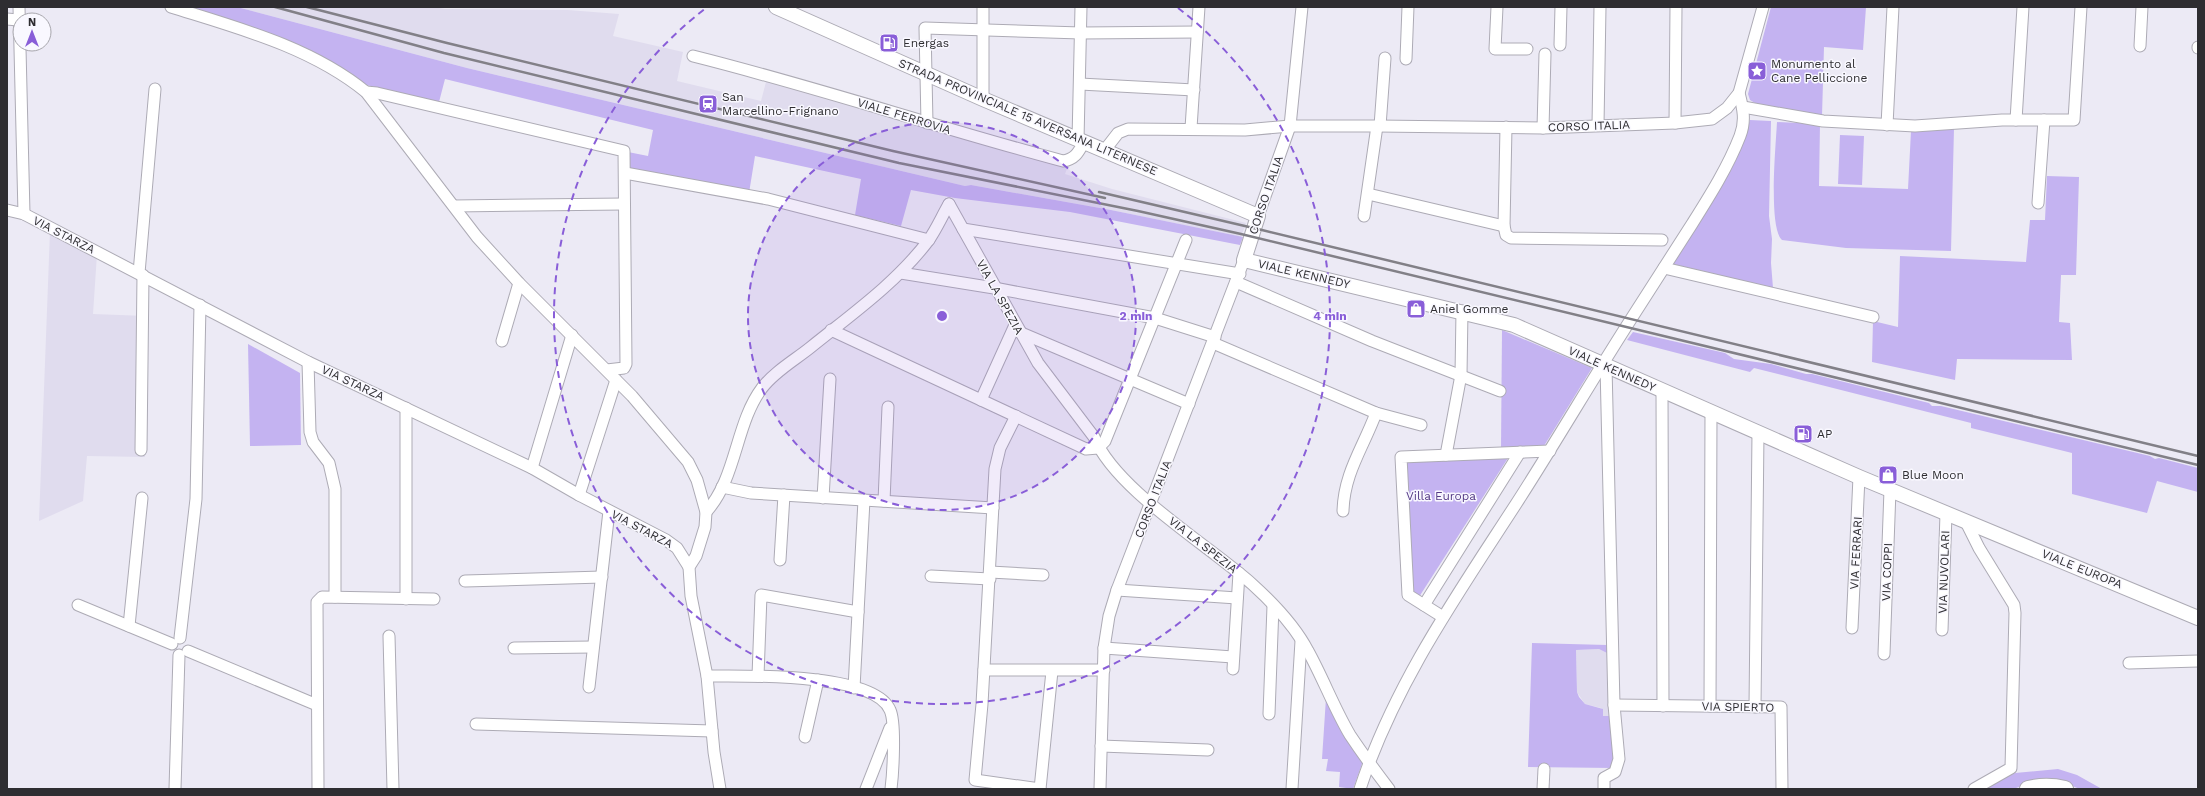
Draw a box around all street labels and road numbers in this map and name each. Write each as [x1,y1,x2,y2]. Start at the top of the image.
street label: STRADA PROVINCIALE 15 AVERSANA LITERNESE [896,56,1160,178]
street label: VIALE FERROVIA [856,95,953,137]
street label: CORSO ITALIA [1548,118,1630,134]
street label: CORSO ITALIA [1246,154,1286,236]
street label: VIA STARZA [31,213,97,257]
street label: VIA LA SPEZIA [974,257,1026,337]
street label: VIALE KENNEDY [1257,257,1352,291]
street label: VIALE KENNEDY [1566,343,1658,395]
street label: VIA STARZA [319,362,387,404]
street label: CORSO ITALIA [1132,458,1174,540]
street label: VIA STARZA [609,507,675,551]
street label: VIA LA SPEZIA [1166,514,1240,576]
street label: VIA FERRARI [1847,516,1865,590]
street label: VIA NUVOLARI [1936,530,1952,614]
street label: VIA COPPI [1879,543,1895,601]
street label: VIALE EUROPA [2040,546,2125,592]
street label: VIA SPIERTO [1701,699,1775,715]

